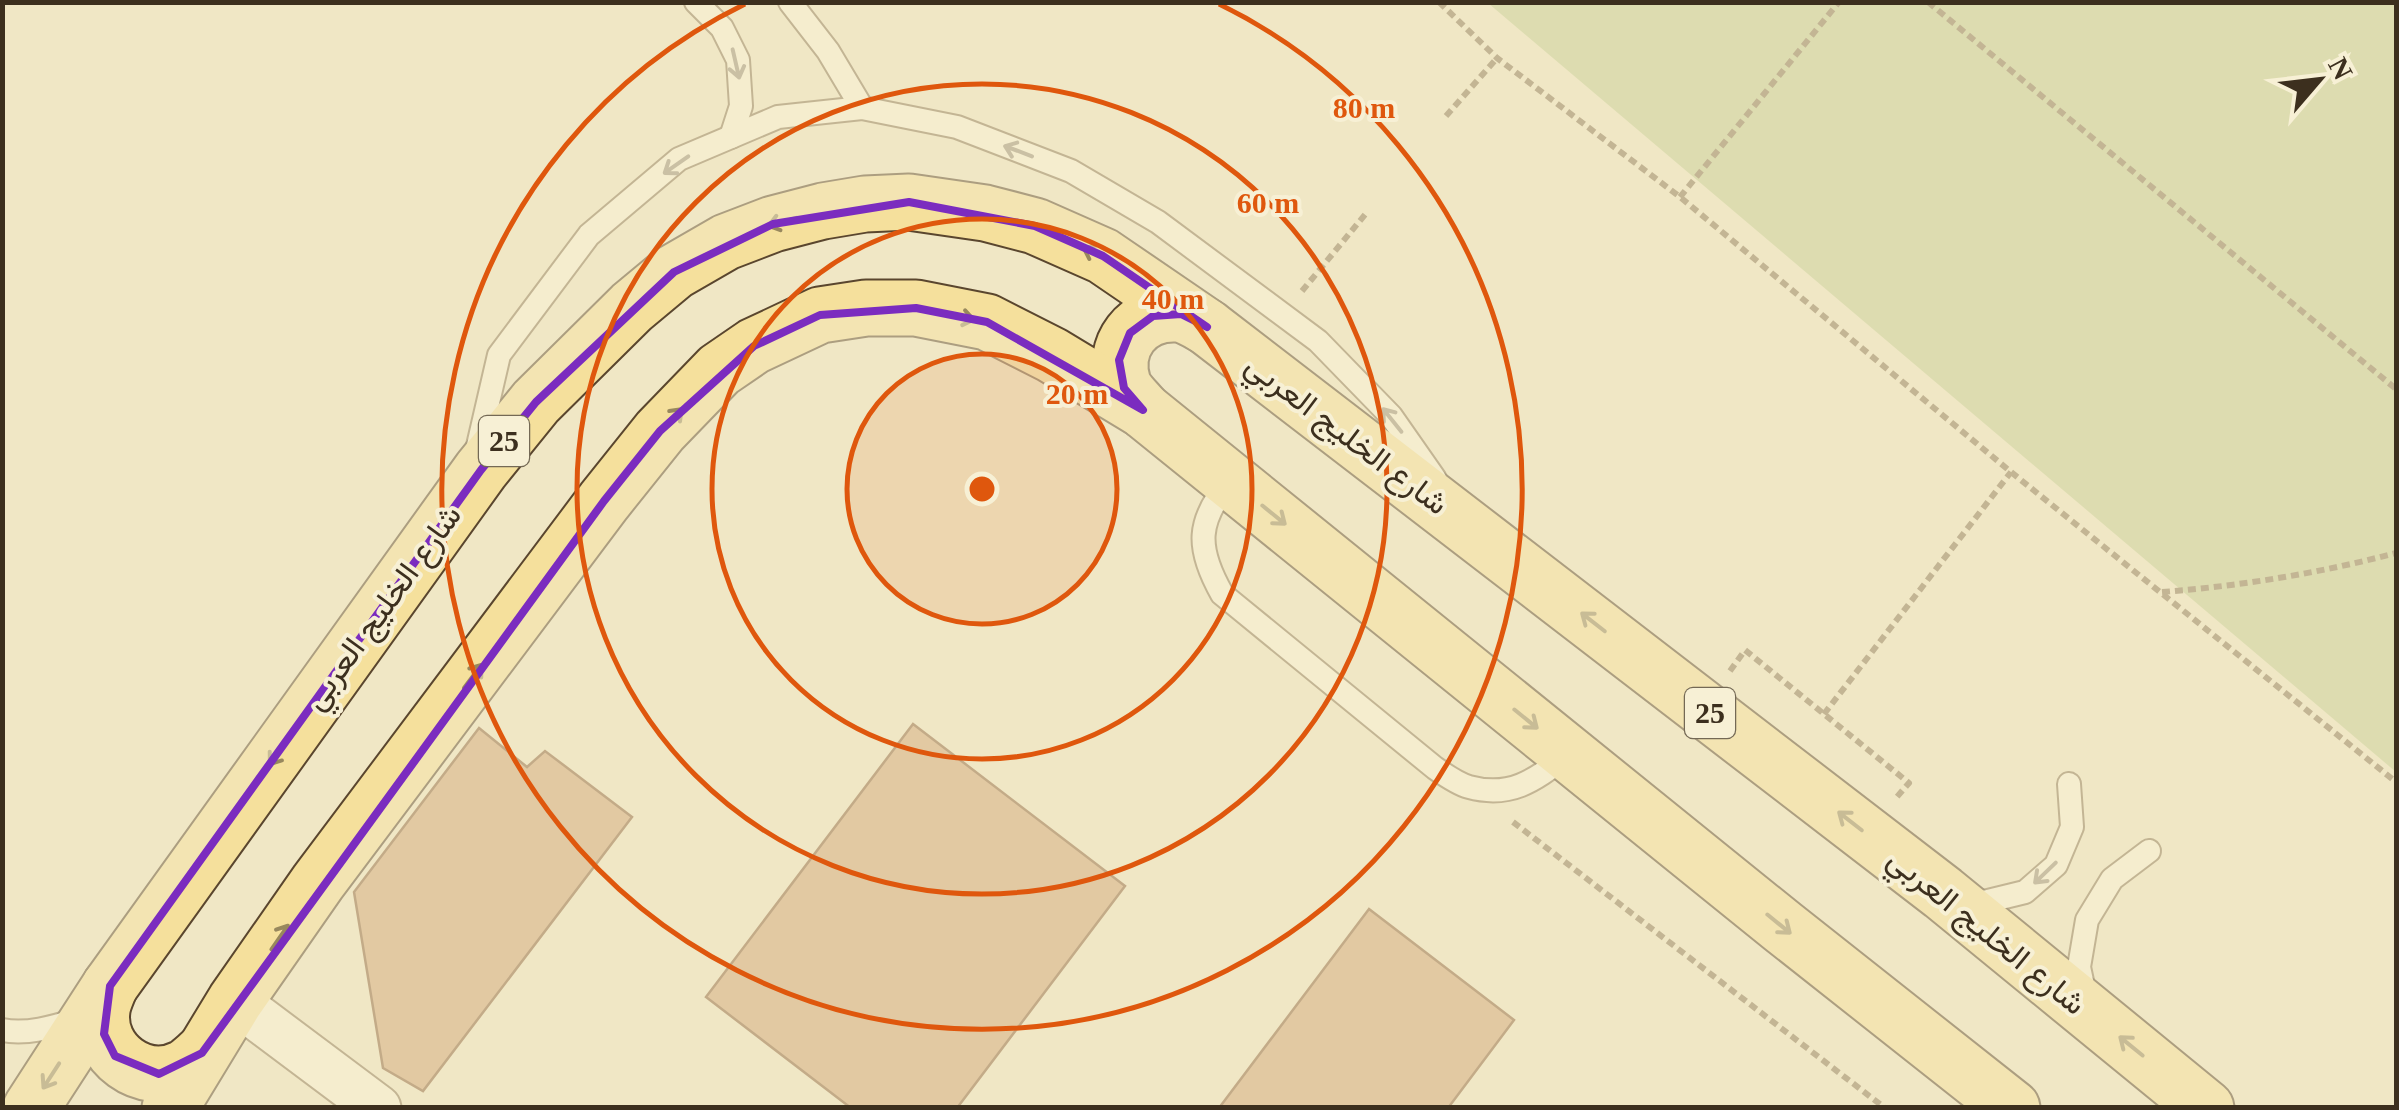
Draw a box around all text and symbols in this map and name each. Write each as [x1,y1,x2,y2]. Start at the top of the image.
north arrow [2269,30,2369,130]
one-way arrow [727,47,746,79]
text: N [2322,52,2359,85]
text: 80 m [1333,91,1395,124]
one-way arrow [1003,140,1033,158]
one-way arrow [662,154,690,175]
text: 60 m [1237,186,1299,219]
one-way arrow [767,214,798,232]
one-way arrow [1082,244,1112,263]
text: 40 m [1142,282,1204,315]
one-way arrow [943,308,975,327]
street label: شارع الخليج العربي [1234,346,1455,528]
text: 20 m [1046,377,1108,410]
one-way arrow [1381,407,1403,433]
one-way arrow [660,408,684,432]
road number: 25 [479,416,529,466]
centre of rings [964,471,1000,507]
street label: شارع الخليج العربي [296,498,475,721]
one-way arrow [1260,504,1286,526]
one-way arrow [1580,611,1606,633]
one-way arrow [462,663,483,690]
road number: 25 [1685,688,1735,738]
one-way arrow [1513,708,1539,730]
one-way arrow [268,738,289,766]
one-way arrow [1837,810,1864,831]
street label: شارع الخليج العربي [1876,840,2093,1028]
one-way arrow [2033,861,2057,885]
one-way arrow [1765,913,1792,934]
one-way arrow [269,924,290,952]
one-way arrow [2118,1035,2144,1057]
one-way arrow [41,1061,62,1090]

